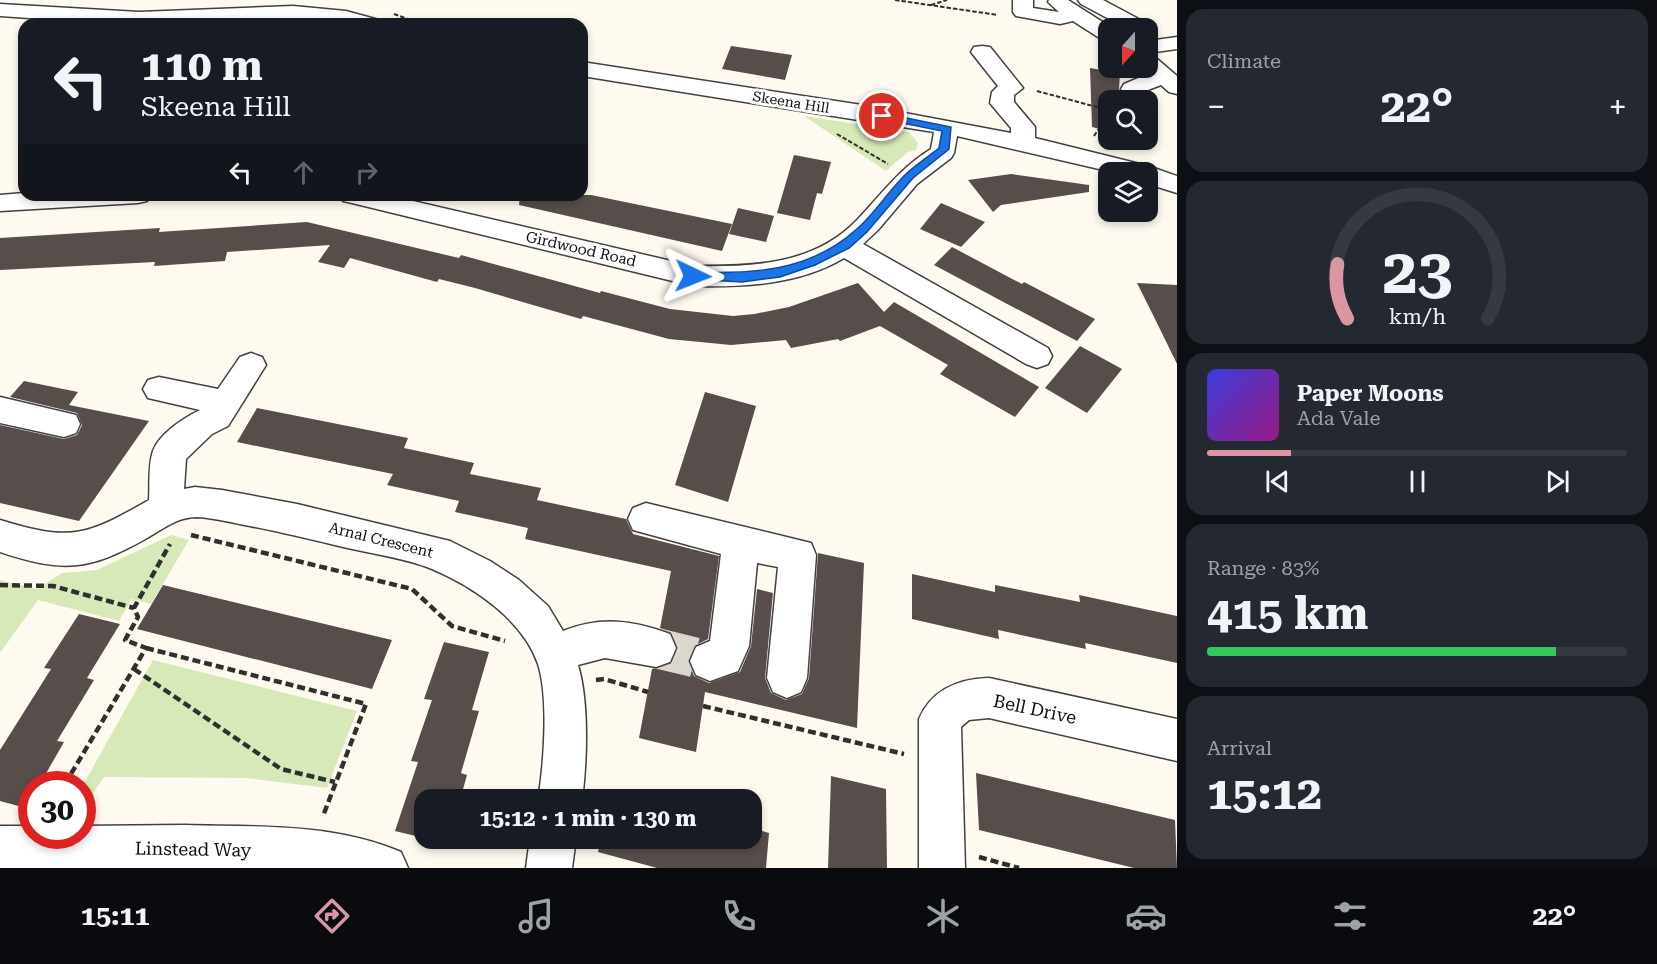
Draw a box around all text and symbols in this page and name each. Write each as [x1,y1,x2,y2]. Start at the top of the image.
north arrow [1098,18,1158,78]
map controls [1098,18,1158,222]
text: 110 m [141,41,263,90]
icon: left [42,42,120,120]
text: Climate [1207,49,1281,73]
text: 22° [1381,80,1453,133]
text: − [1207,87,1225,126]
text: + [1609,87,1627,126]
street label: Skeena Hill [751,88,831,116]
pin [856,90,907,141]
button: search [1098,90,1158,150]
text: Skeena Hill [141,91,291,123]
icon: arrive [865,99,898,132]
icon: left [224,156,257,189]
icon: ahead [287,156,320,189]
icon: right [350,156,383,189]
button: layers [1098,162,1158,222]
street label: Girdwood Road [524,228,638,271]
text: 23 [1382,235,1452,308]
position arrow [661,244,725,308]
text: km/h [1388,305,1446,330]
text: Paper Moons [1297,381,1444,406]
text: Ada Vale [1297,406,1380,430]
icon: previous [1261,465,1294,498]
icon: pause [1401,465,1434,498]
icon: next [1541,465,1574,498]
street label: Arnal Crescent [327,518,435,562]
text: Range · 83% [1207,556,1319,580]
text: 415 km [1207,587,1368,640]
street label: Bell Drive [991,690,1079,728]
text: Arrival [1207,736,1272,760]
text: 15:12 [1207,767,1322,820]
speed limit sign: 30 [18,771,96,849]
text: 15:12 · 1 min · 130 m [479,806,697,831]
street label: Linstead Way [135,837,252,861]
icon: directions [311,895,353,937]
icon: music [515,895,557,937]
icon: phone [718,895,760,937]
icon: climate [922,895,964,937]
icon: car [1125,895,1167,937]
icon: filters [1329,895,1371,937]
text: 15:11 [81,900,150,932]
text: 22° [1533,900,1576,932]

